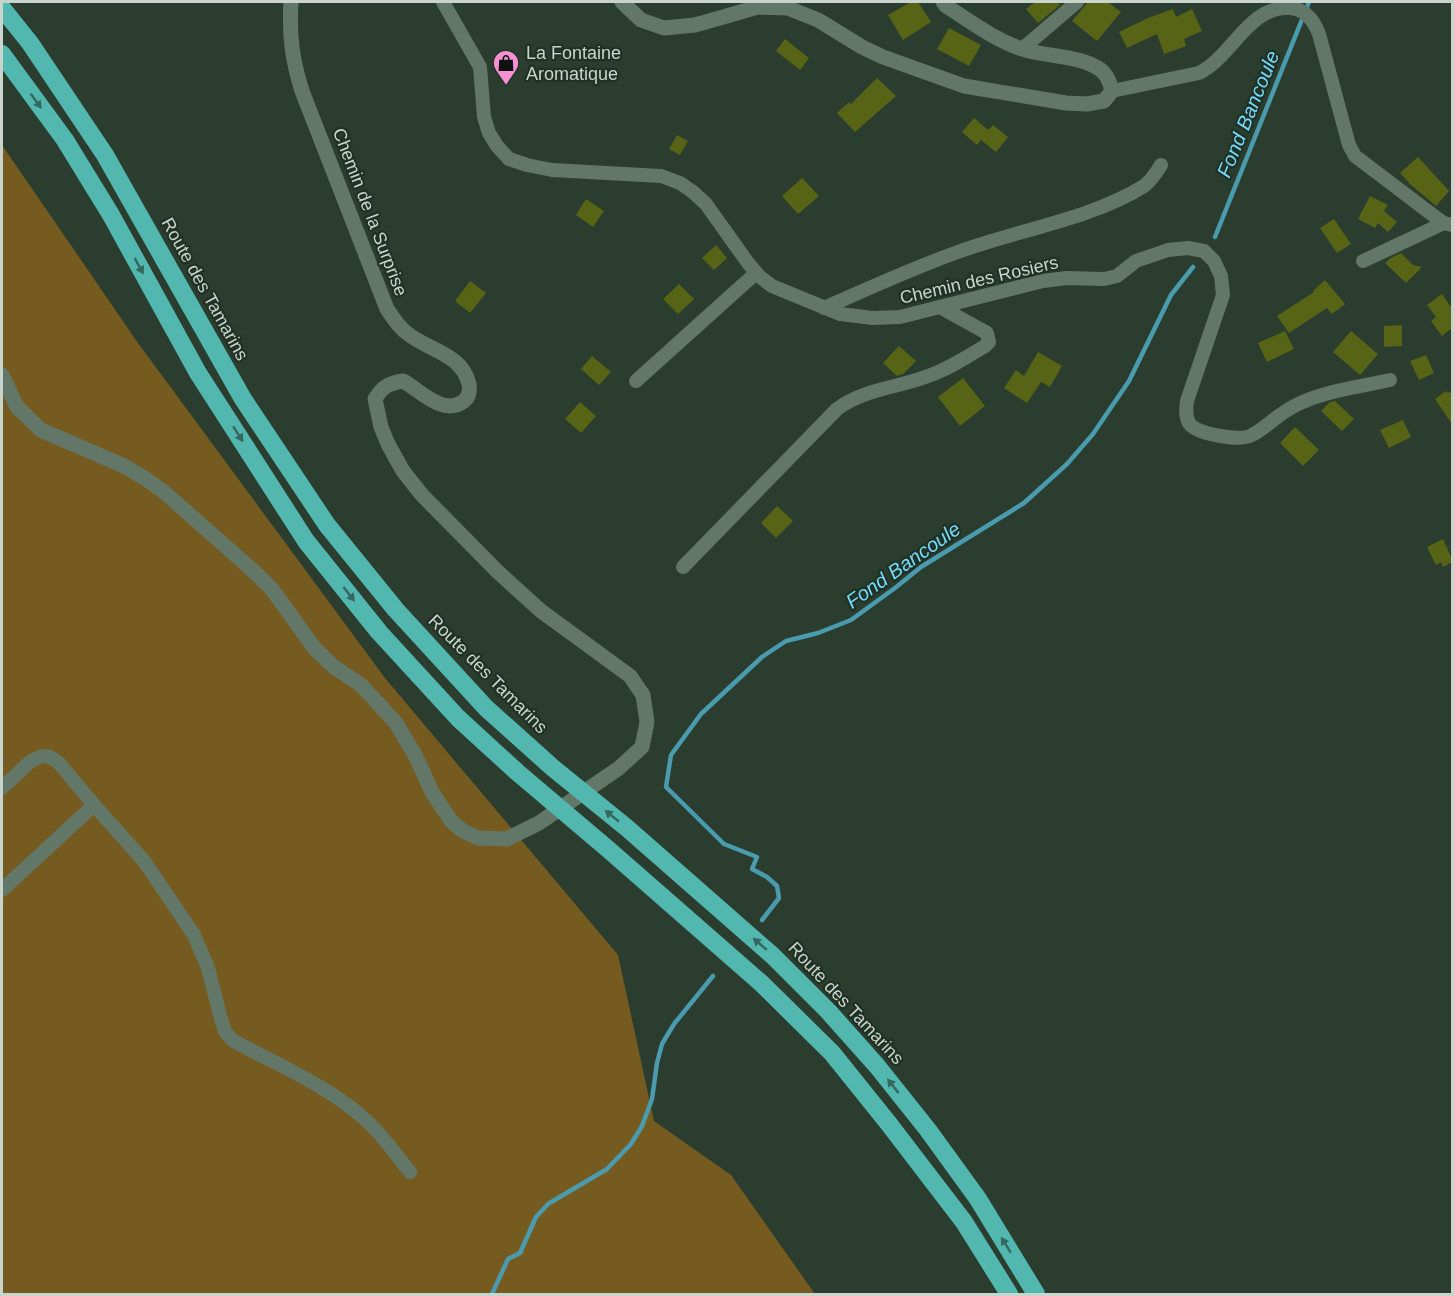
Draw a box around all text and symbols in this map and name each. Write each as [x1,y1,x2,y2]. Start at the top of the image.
place label: La Fontaine Aromatique [526,43,621,84]
shop icon: La Fontaine Aromatique [491,48,521,86]
water label: Fond Bancoule [1213,48,1283,180]
one-way arrow [30,93,42,108]
street label: Chemin de la Surprise [329,125,411,299]
street label: Route des Tamarins [158,214,252,364]
street label: Chemin des Rosiers [898,252,1060,308]
one-way arrow [134,258,144,275]
one-way arrow [232,426,243,442]
water label: Fond Bancoule [842,517,964,613]
one-way arrow [342,587,354,602]
street label: Route des Tamarins [424,610,552,738]
one-way arrow [604,810,620,823]
one-way arrow [753,938,768,951]
street label: Route des Tamarins [784,938,908,1068]
one-way arrow [888,1078,900,1093]
one-way arrow [1000,1237,1011,1253]

